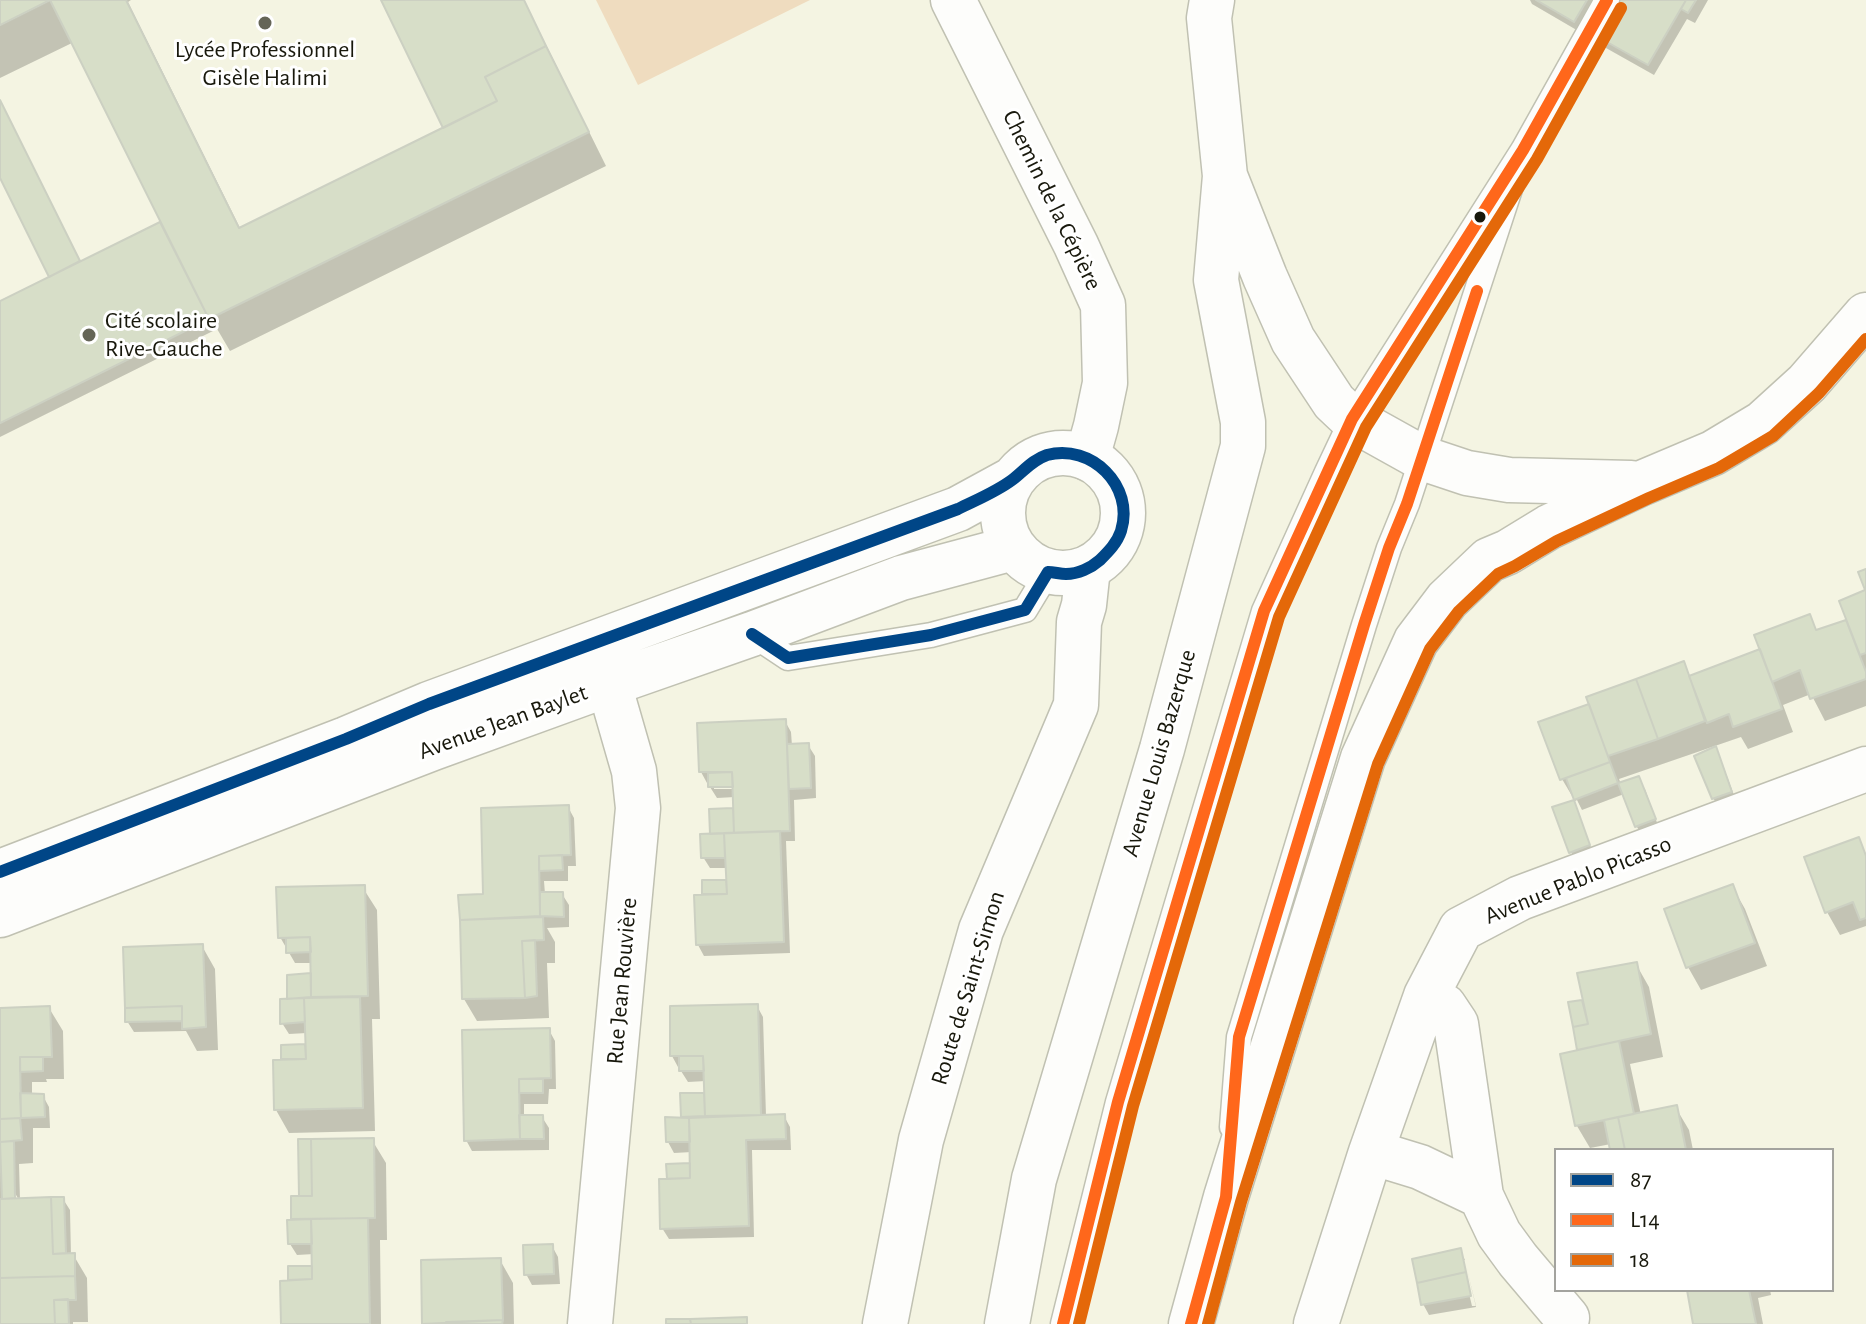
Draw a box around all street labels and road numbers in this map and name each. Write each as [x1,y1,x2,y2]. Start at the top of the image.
street label: Chemin de la Cépière [996,105,1108,295]
street label: Avenue Louis Bazerque [1116,646,1202,860]
street label: Avenue Jean Baylet [415,678,591,766]
street label: Avenue Pablo Picasso [1480,829,1676,931]
street label: Route de Saint-Simon [925,888,1011,1088]
street label: Rue Jean Rouvière [600,896,644,1066]

